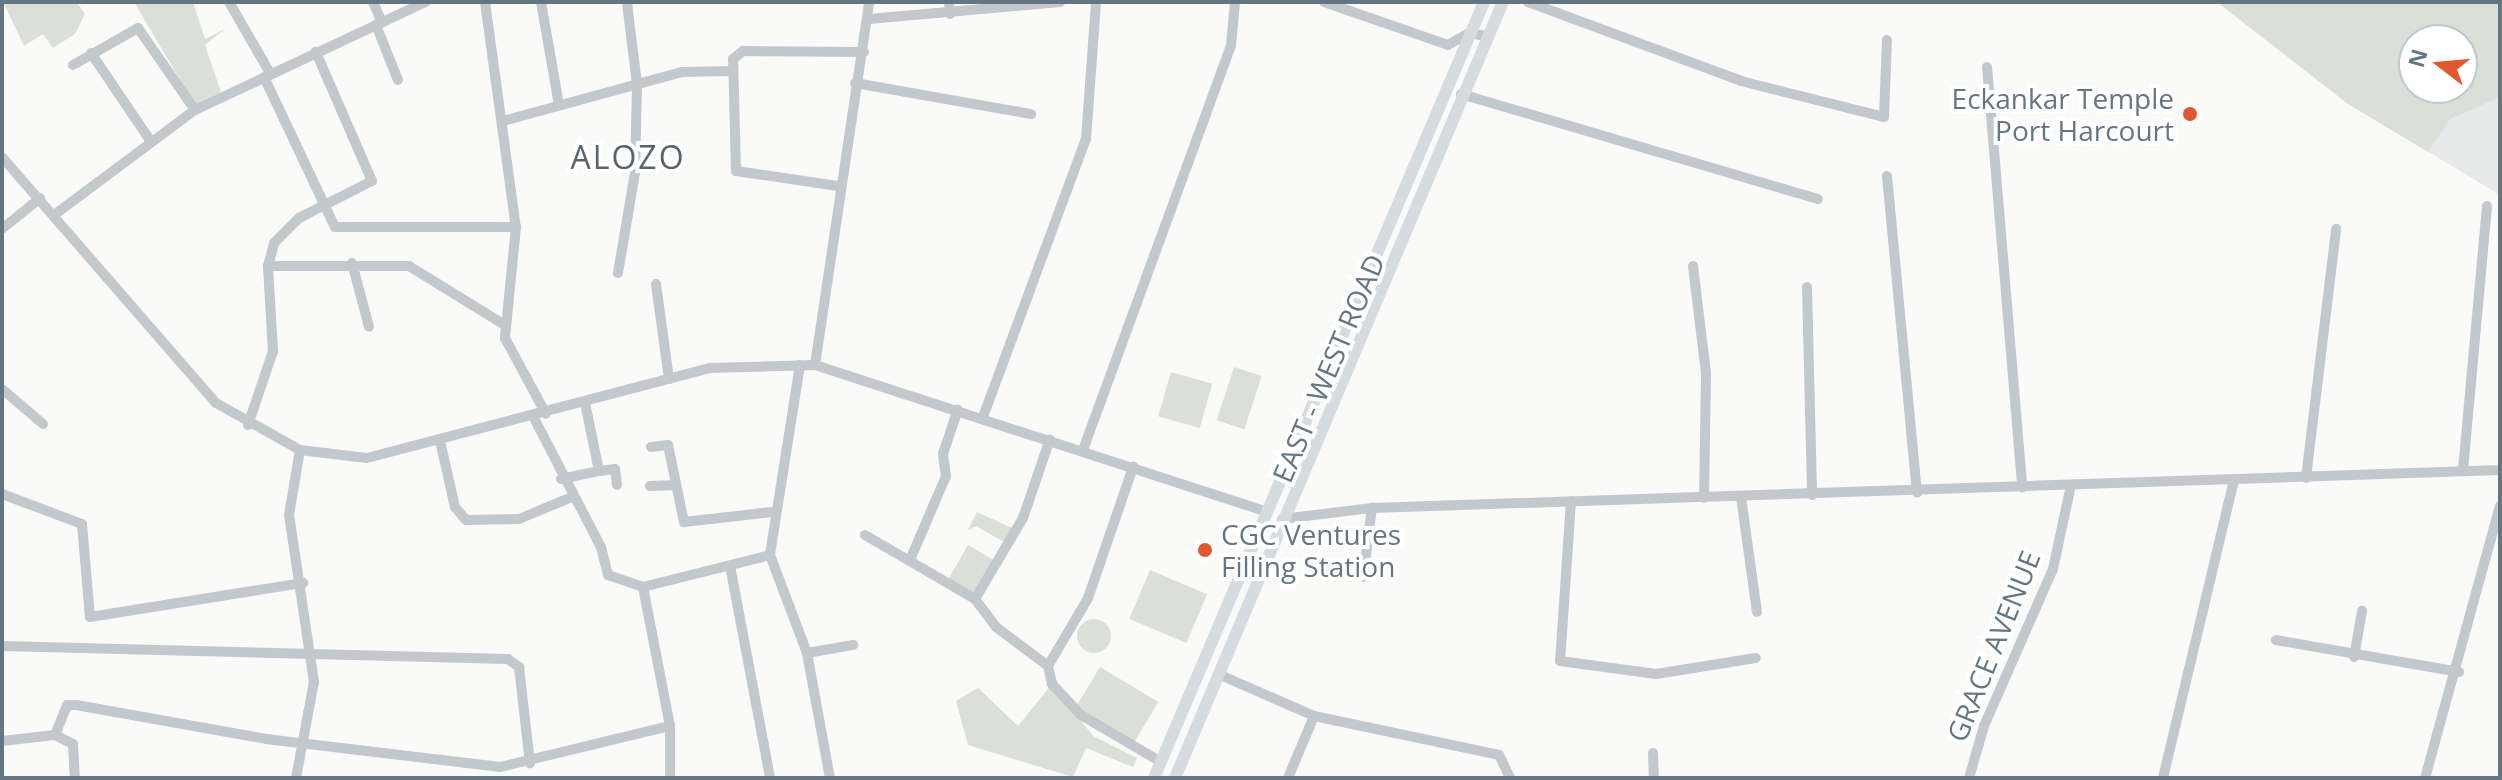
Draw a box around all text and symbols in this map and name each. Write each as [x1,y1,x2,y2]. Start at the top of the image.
north arrow [2398,24,2478,104]
text: N [2400,45,2434,71]
place label: Eckankar Temple Port Harcourt [1952,81,2174,147]
marker: Eckankar Temple Port Harcourt [2181,105,2199,123]
district label: ALOZO [570,138,686,176]
street label: EAST - WEST ROAD [1265,249,1391,487]
place label: CGC Ventures Filling Station [1221,517,1401,583]
marker: CGC Ventures Filling Station [1196,541,1214,559]
street label: GRACE AVENUE [1939,546,2047,746]

